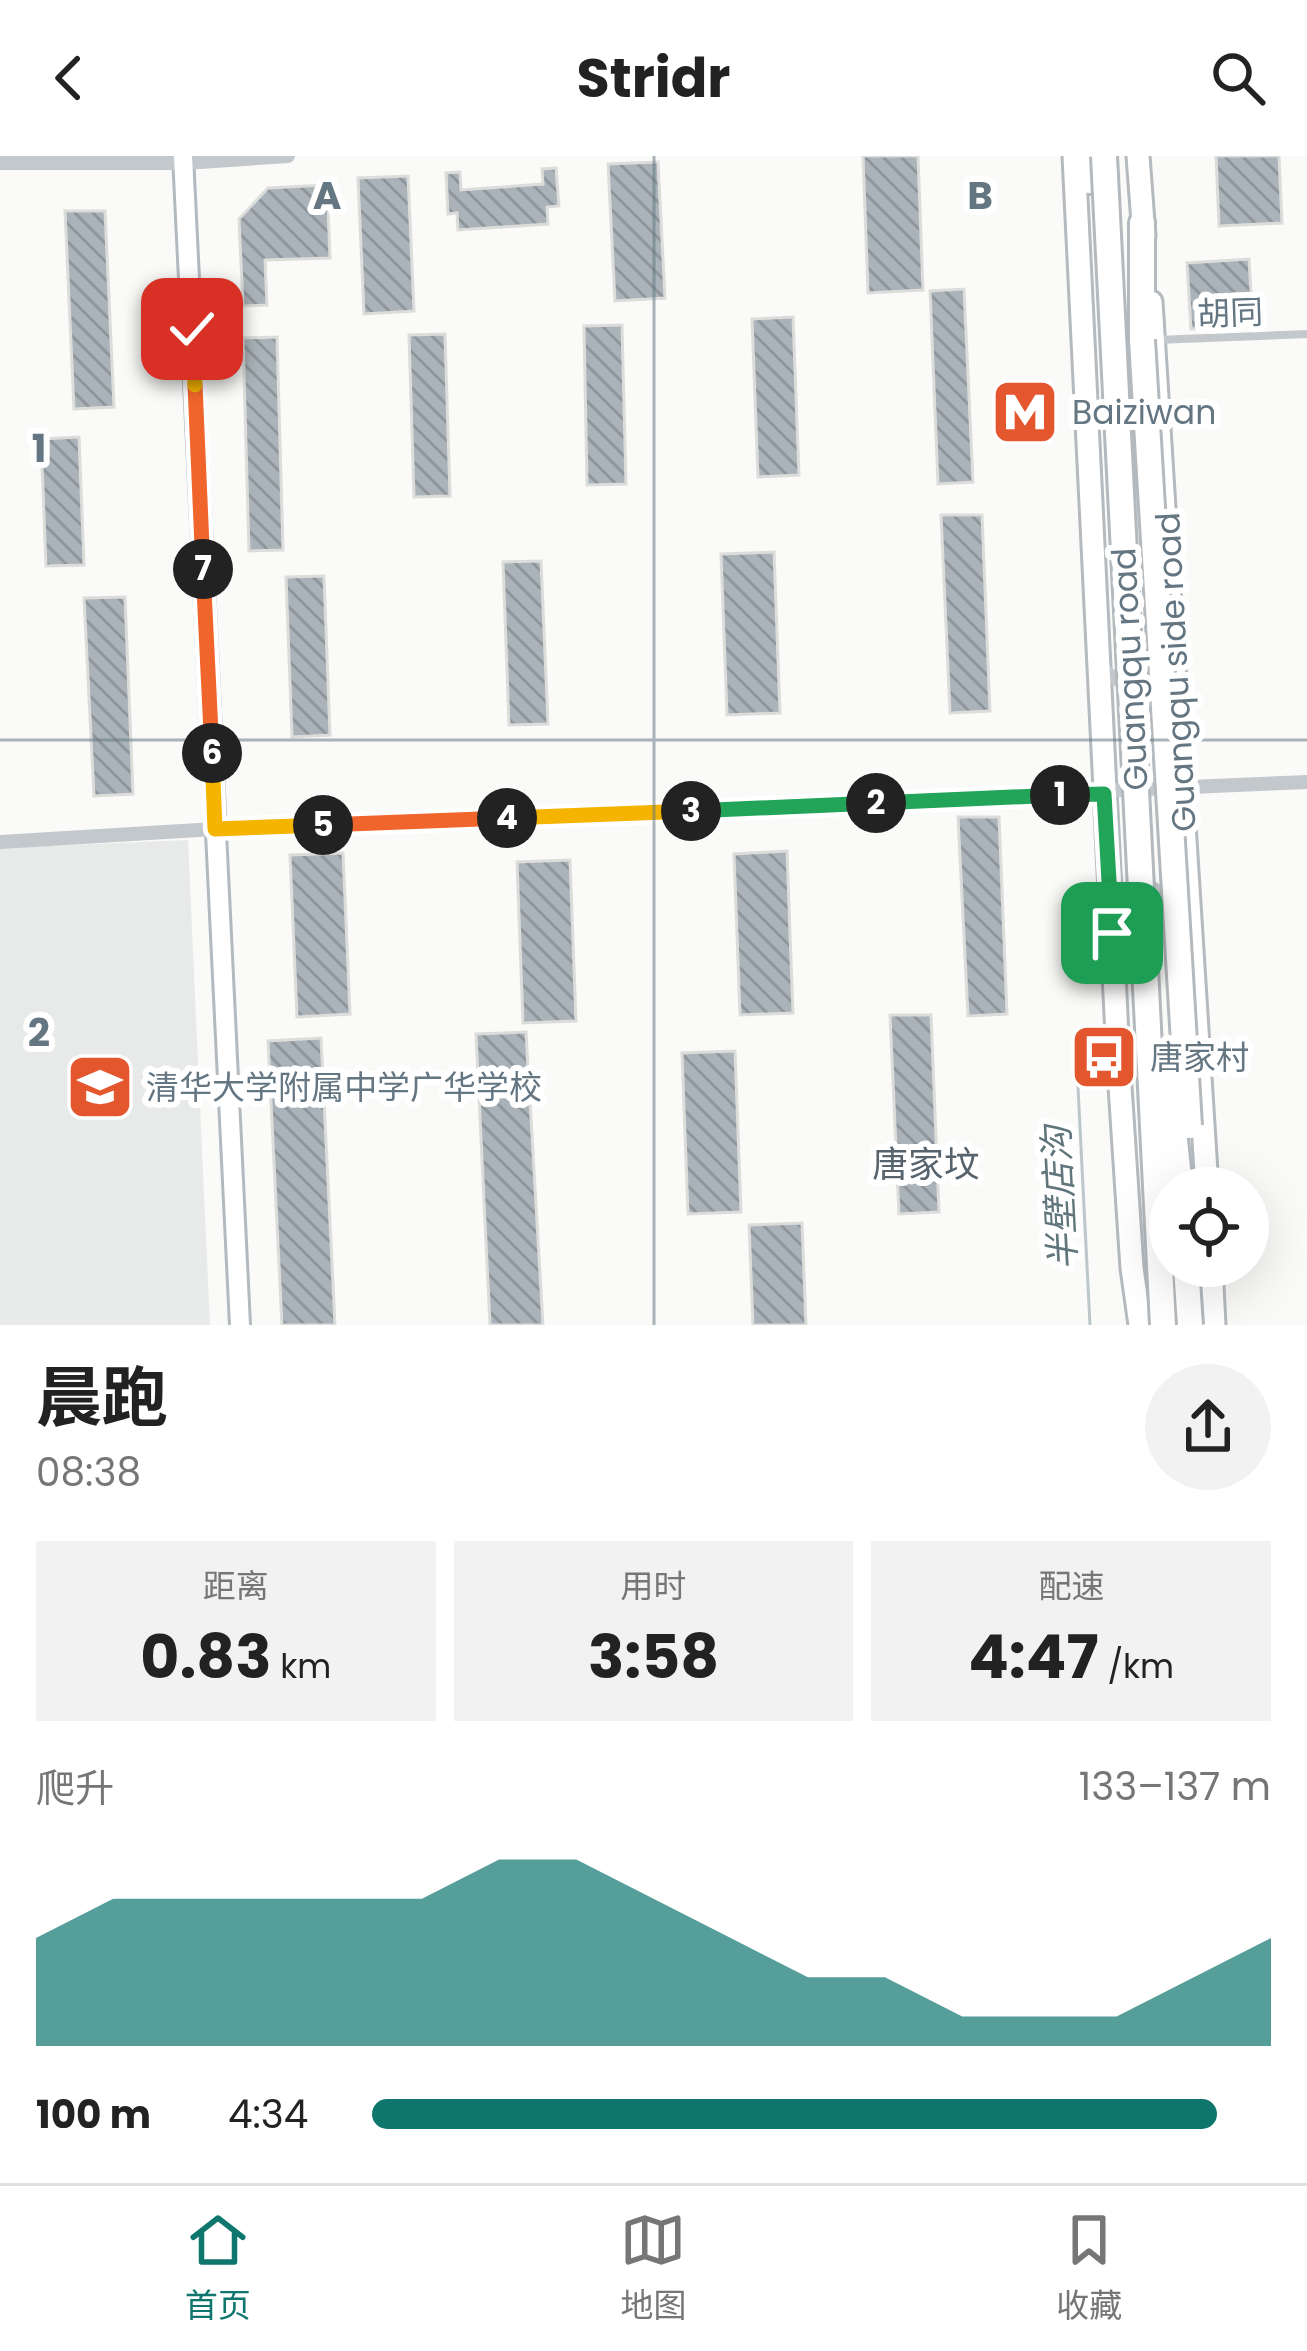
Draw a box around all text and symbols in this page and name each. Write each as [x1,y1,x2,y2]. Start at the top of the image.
text: Stridr [577,40,730,116]
icon: back [36,45,102,111]
icon: search [1205,45,1271,111]
text: A [313,168,342,223]
text: B [967,168,993,223]
pin [141,278,243,380]
street label: 胡同 [1196,288,1264,338]
icon: check [159,296,225,362]
metro station icon: Baiziwan [990,377,1060,447]
place label: Baiziwan [1072,389,1216,436]
text: 1 [32,421,46,476]
street label: Guangqu side road [1144,511,1208,833]
pin: 7 [173,539,233,599]
text: 7 [194,545,212,592]
street label: Guangqu road [1100,547,1160,791]
pin: 6 [182,723,242,783]
text: 6 [201,729,223,776]
pin: 1 [1030,765,1090,825]
text: 1 [1054,771,1066,818]
pin: 2 [846,773,906,833]
text: 2 [867,779,885,826]
pin: 3 [661,781,721,841]
text: 3 [681,787,701,834]
pin: 4 [477,788,537,848]
text: 4 [496,794,518,841]
pin: 5 [293,795,353,855]
text: 5 [312,801,334,848]
pin [1061,882,1163,984]
icon: arrive [1079,900,1145,966]
text: 2 [28,1005,50,1060]
bus stop icon: 唐家村 [1069,1022,1139,1092]
place label: 唐家村 [1150,1034,1249,1081]
school or university icon: 清华大学附属中学广华学校 [65,1052,135,1122]
place label: 清华大学附属中学广华学校 [146,1064,542,1111]
water label: 半壁店沟 [1031,1121,1089,1271]
district label: 唐家坟 [872,1139,980,1190]
map controls [1149,1167,1269,1287]
button: locate [1149,1167,1269,1287]
text: 晨跑 [36,1352,168,1444]
button: share [1145,1364,1271,1490]
text: 08:38 [36,1445,141,1500]
text: 距离 [203,1563,269,1610]
text: 用时 [620,1563,686,1610]
text: 配速 [1038,1563,1104,1610]
text: 0.83 [140,1615,272,1699]
text: 3:58 [588,1615,719,1699]
text: 4:47 [968,1615,1099,1699]
text: km [272,1643,331,1690]
text: /km [1099,1643,1174,1690]
text: 133–137 m [1079,1759,1271,1814]
text: 爬升 [36,1761,114,1816]
text: 100 m [36,2087,151,2142]
text: 4:34 [228,2087,308,2142]
tab: 首页 [185,2207,251,2331]
tab: 地图 [620,2207,686,2331]
tab: 收藏 [1056,2207,1122,2331]

